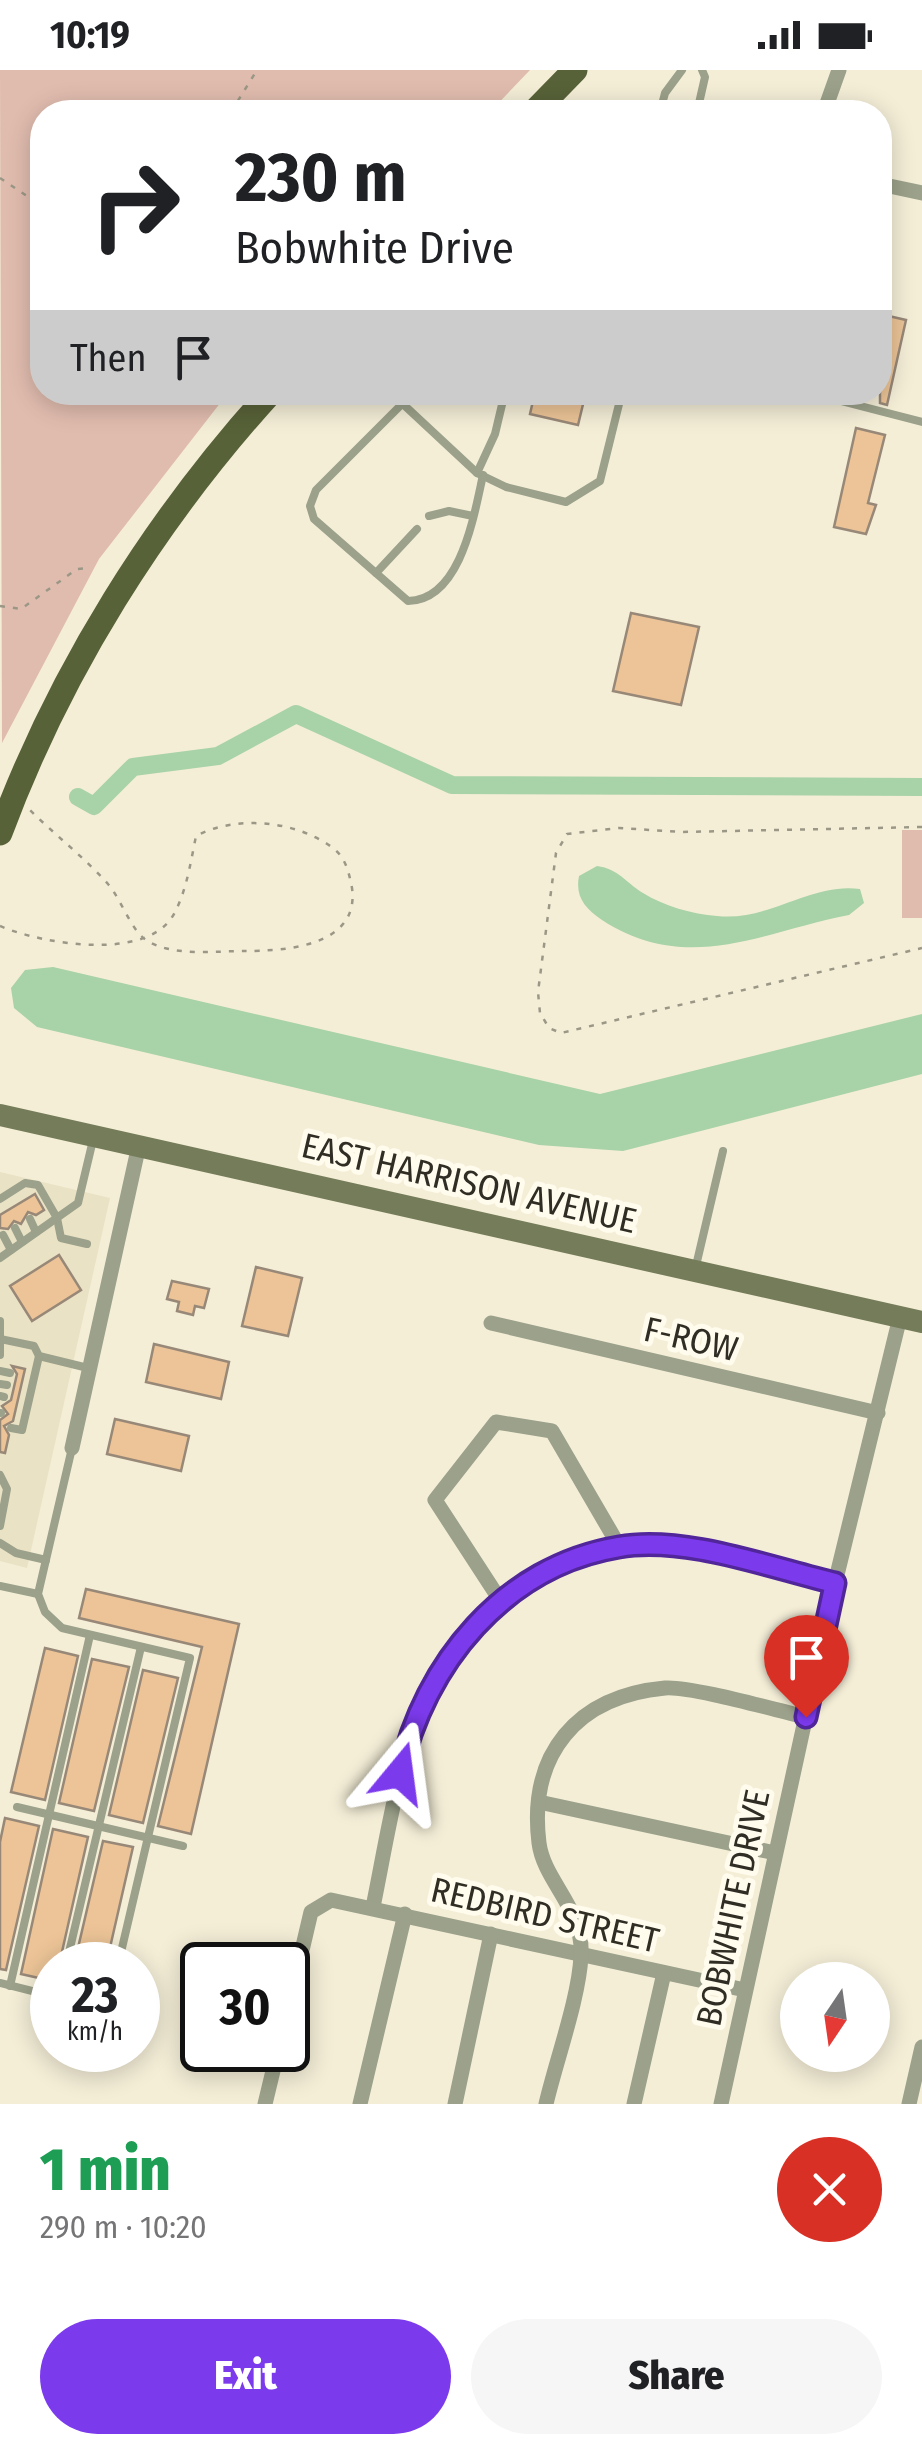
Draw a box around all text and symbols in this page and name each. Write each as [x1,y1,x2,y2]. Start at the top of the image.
text: 10:19 [50,12,130,58]
text: 230 m [235,136,407,220]
icon: right [70,140,200,270]
text: Bobwhite Drive [235,221,514,275]
icon: arrive [166,330,221,385]
text: Then [70,335,146,381]
street label: EAST HARRISON AVENUE [298,1124,640,1242]
street label: F-ROW [640,1308,742,1370]
pin [764,1615,849,1718]
icon: arrive [779,1630,834,1685]
position arrow [348,1721,452,1825]
street label: BOBWHITE DRIVE [687,1786,779,2030]
street label: REDBIRD STREET [427,1868,664,1962]
speed limit sign: 30 [180,1942,310,2072]
north arrow [780,1962,890,2072]
map controls [780,1962,890,2072]
text: 23 [72,1965,118,2025]
text: km/h [67,2017,123,2047]
text: 1 min [40,2134,171,2206]
button: close [777,2137,882,2242]
text: 290 m · 10:20 [40,2208,207,2246]
button: Exit [40,2319,451,2434]
button: Share [471,2319,882,2434]

